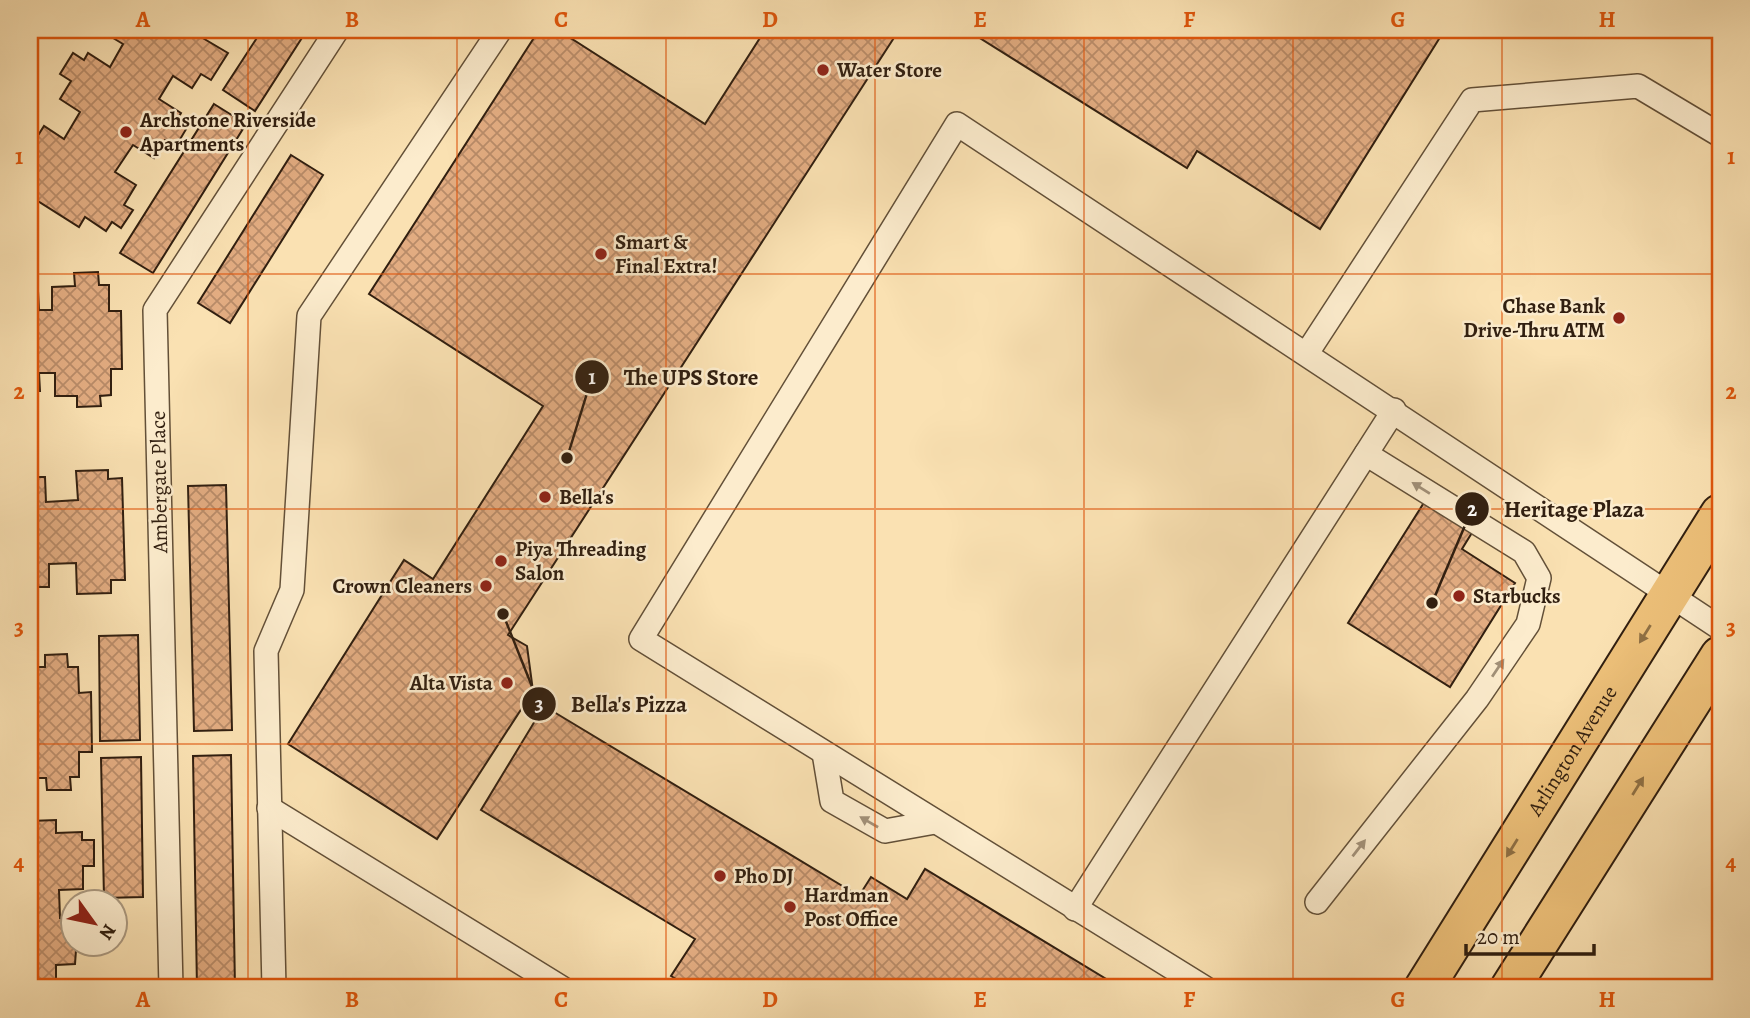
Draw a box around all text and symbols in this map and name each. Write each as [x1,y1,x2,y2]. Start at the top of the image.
text: A [135,4,151,35]
text: B [345,4,359,35]
text: C [554,4,568,35]
text: D [762,4,778,35]
text: E [973,4,987,35]
text: F [1183,4,1196,35]
text: G [1390,4,1406,35]
text: H [1598,4,1616,35]
place label: Water Store [836,56,942,84]
marker: Water Store [815,62,831,78]
place label: Archstone Riverside Apartments [139,106,316,158]
marker: Archstone Riverside Apartments [118,124,134,140]
text: 1 [15,141,23,172]
text: 1 [1727,141,1735,172]
place label: Smart & Final Extra! [615,228,717,280]
marker: Smart & Final Extra! [593,246,609,262]
place label: Chase Bank Drive-Thru ATM [1463,292,1605,344]
marker: Chase Bank Drive-Thru ATM [1611,310,1627,326]
callout: The UPS Store [574,355,772,399]
text: The UPS Store [624,362,758,393]
text: 1 [588,363,596,391]
text: 2 [13,376,25,407]
text: 2 [1725,376,1737,407]
street label: Ambergate Place [144,411,174,554]
one-way arrow [1411,482,1431,495]
place label: Bella's [559,483,614,511]
callout: Heritage Plaza [1455,487,1658,531]
marker: Bella's [537,489,553,505]
text: Heritage Plaza [1504,494,1644,525]
text: 2 [1467,495,1477,523]
place label: Piya Threading Salon [515,535,646,587]
marker: Piya Threading Salon [493,553,509,569]
place label: Crown Cleaners [332,572,472,600]
marker: Crown Cleaners [478,578,494,594]
place label: Starbucks [1473,582,1561,610]
marker: Starbucks [1451,588,1467,604]
text: 3 [14,612,24,643]
text: 3 [1726,612,1736,643]
one-way arrow [1638,624,1651,643]
one-way arrow [1491,659,1505,677]
place label: Alta Vista [409,669,494,697]
marker: Alta Vista [499,675,515,691]
street label: Arlington Avenue [1521,680,1624,822]
callout: Bella's Pizza [522,682,701,726]
text: Bella's Pizza [571,689,687,720]
text: 3 [534,690,544,718]
one-way arrow [1631,777,1644,796]
one-way arrow [860,816,879,828]
one-way arrow [1505,838,1518,857]
one-way arrow [1351,840,1366,857]
text: 4 [14,847,25,878]
text: 4 [1726,847,1737,878]
place label: Pho DJ [734,862,794,890]
marker: Pho DJ [712,868,728,884]
place label: Hardman Post Office [804,881,898,933]
north arrow [60,888,130,958]
marker: Hardman Post Office [782,899,798,915]
scale bar [1466,913,1594,957]
text: N [93,919,122,945]
text: 20 m [1477,923,1520,951]
text: A [135,984,151,1015]
text: B [345,984,359,1015]
text: C [554,984,568,1015]
text: D [762,984,778,1015]
text: E [973,984,987,1015]
text: F [1183,984,1196,1015]
text: G [1390,984,1406,1015]
text: H [1598,984,1616,1015]

